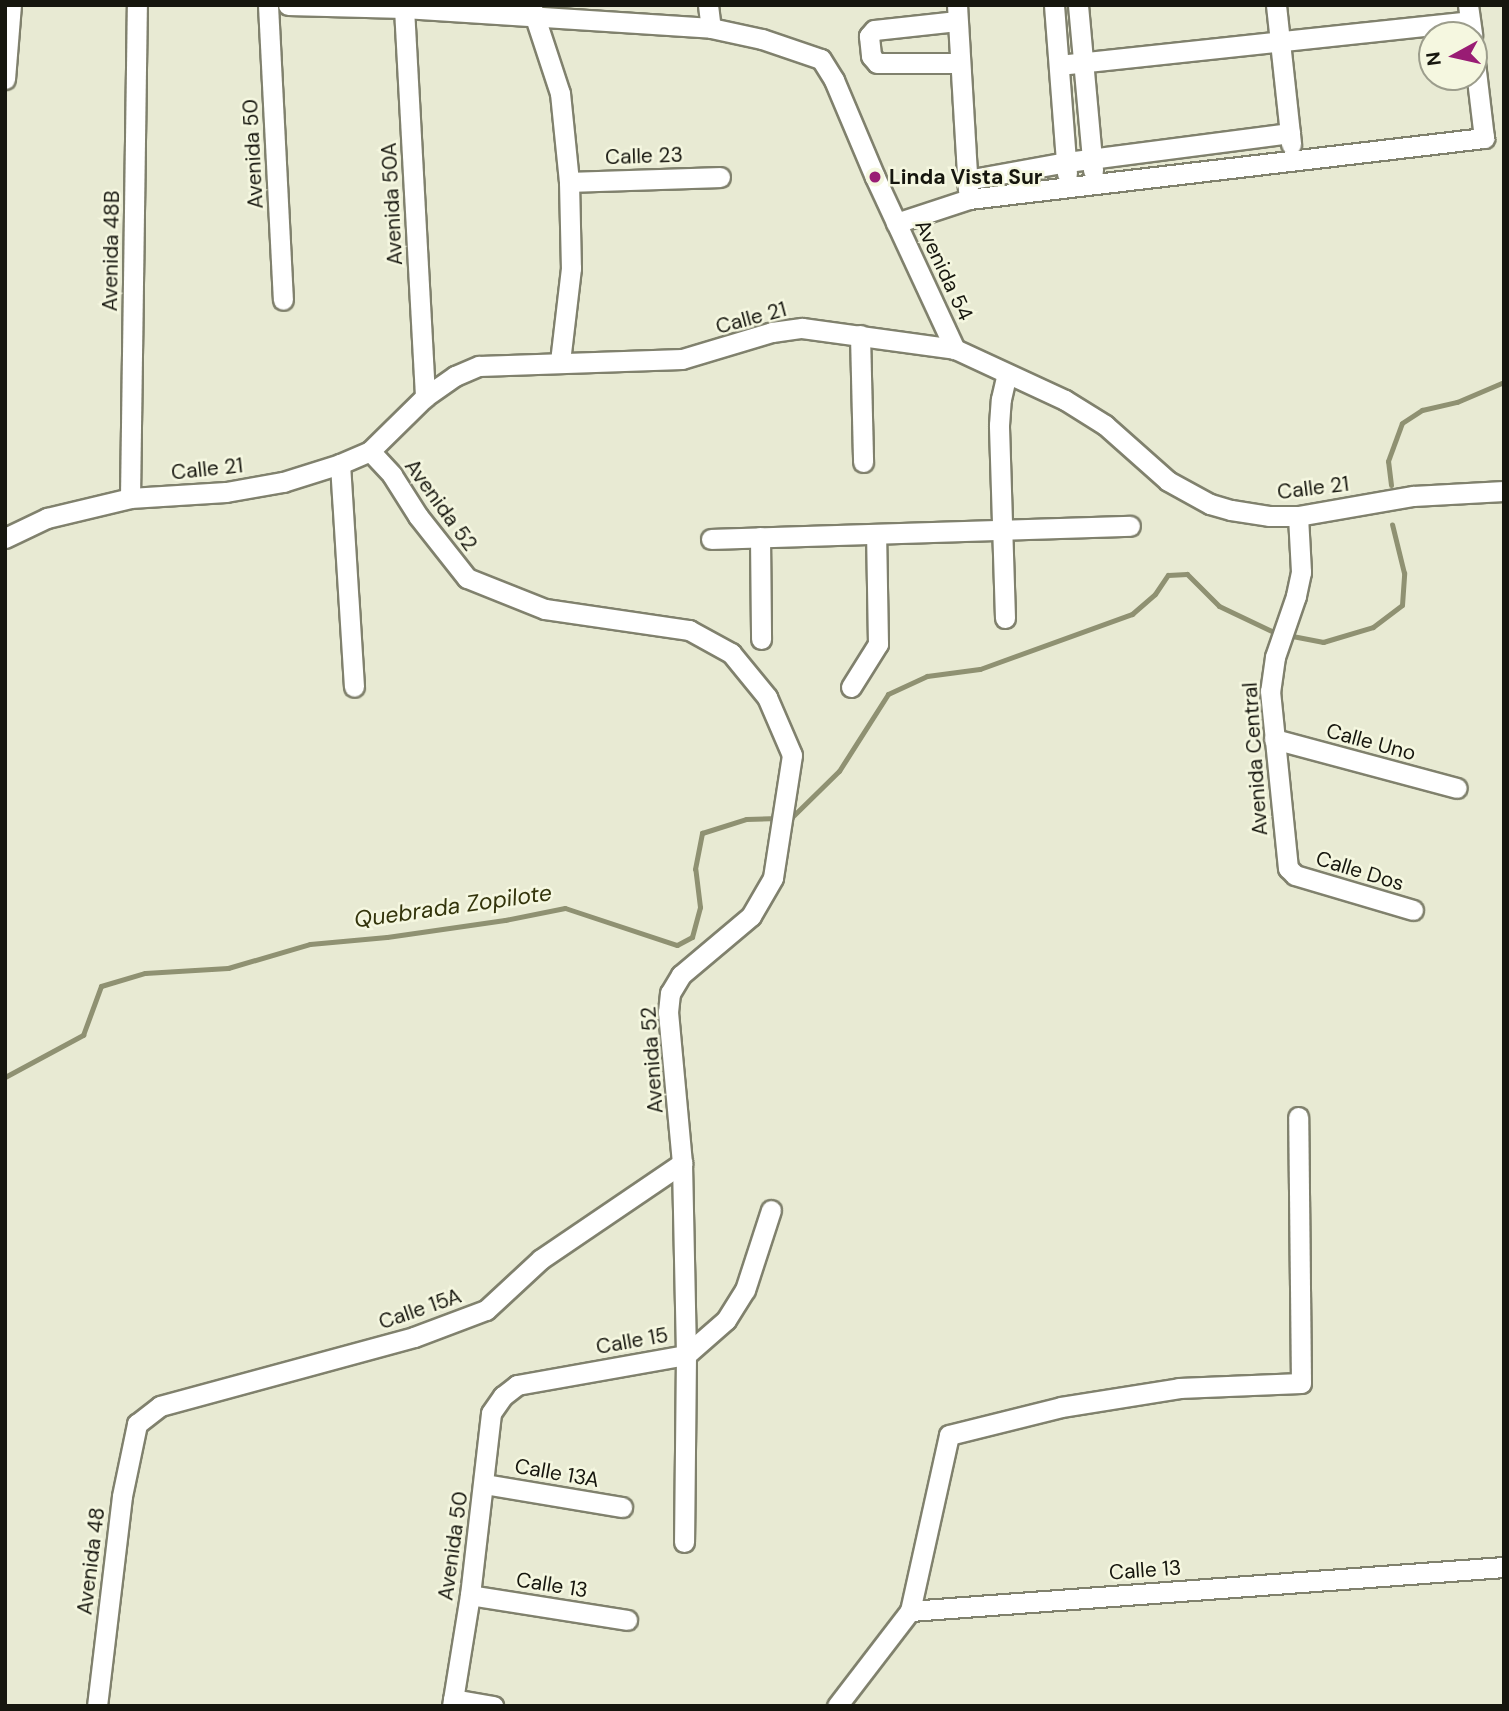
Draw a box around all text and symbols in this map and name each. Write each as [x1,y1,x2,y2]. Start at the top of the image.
north arrow [1418,21,1488,91]
text: N [1420,50,1447,67]
street label: Avenida 50 [238,99,268,209]
street label: Avenida 50A [376,142,408,266]
street label: Calle 23 [605,142,683,170]
place label: Linda Vista Sur [889,164,1042,190]
marker: Linda Vista Sur [867,169,883,185]
street label: Avenida 48B [97,190,125,312]
street label: Avenida 54 [910,216,978,324]
street label: Calle 21 [713,297,789,339]
street label: Calle 21 [170,453,244,485]
street label: Avenida 52 [399,454,483,556]
street label: Calle 21 [1276,471,1350,505]
street label: Avenida Central [1237,681,1273,837]
street label: Calle Uno [1323,718,1419,766]
street label: Calle Dos [1313,846,1407,896]
water label: Quebrada Zopilote [352,878,554,934]
street label: Avenida 52 [636,1006,668,1114]
street label: Calle 15A [375,1283,465,1335]
street label: Calle 15 [594,1322,670,1360]
street label: Calle 13A [513,1453,601,1493]
street label: Avenida 50 [433,1490,473,1602]
street label: Avenida 48 [72,1506,110,1616]
street label: Calle 13 [1108,1555,1182,1585]
street label: Calle 13 [514,1567,590,1603]

